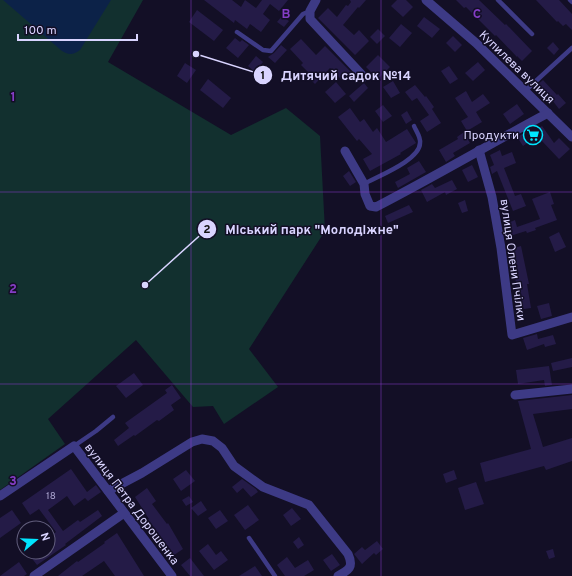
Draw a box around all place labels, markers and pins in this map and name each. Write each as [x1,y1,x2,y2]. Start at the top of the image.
callout: Дитячий садок №14 [253,63,419,88]
supermarket icon: Продукти [522,124,544,146]
place label: Продукти [463,128,519,144]
callout: Міський парк "Молодіжне" [197,216,406,241]

